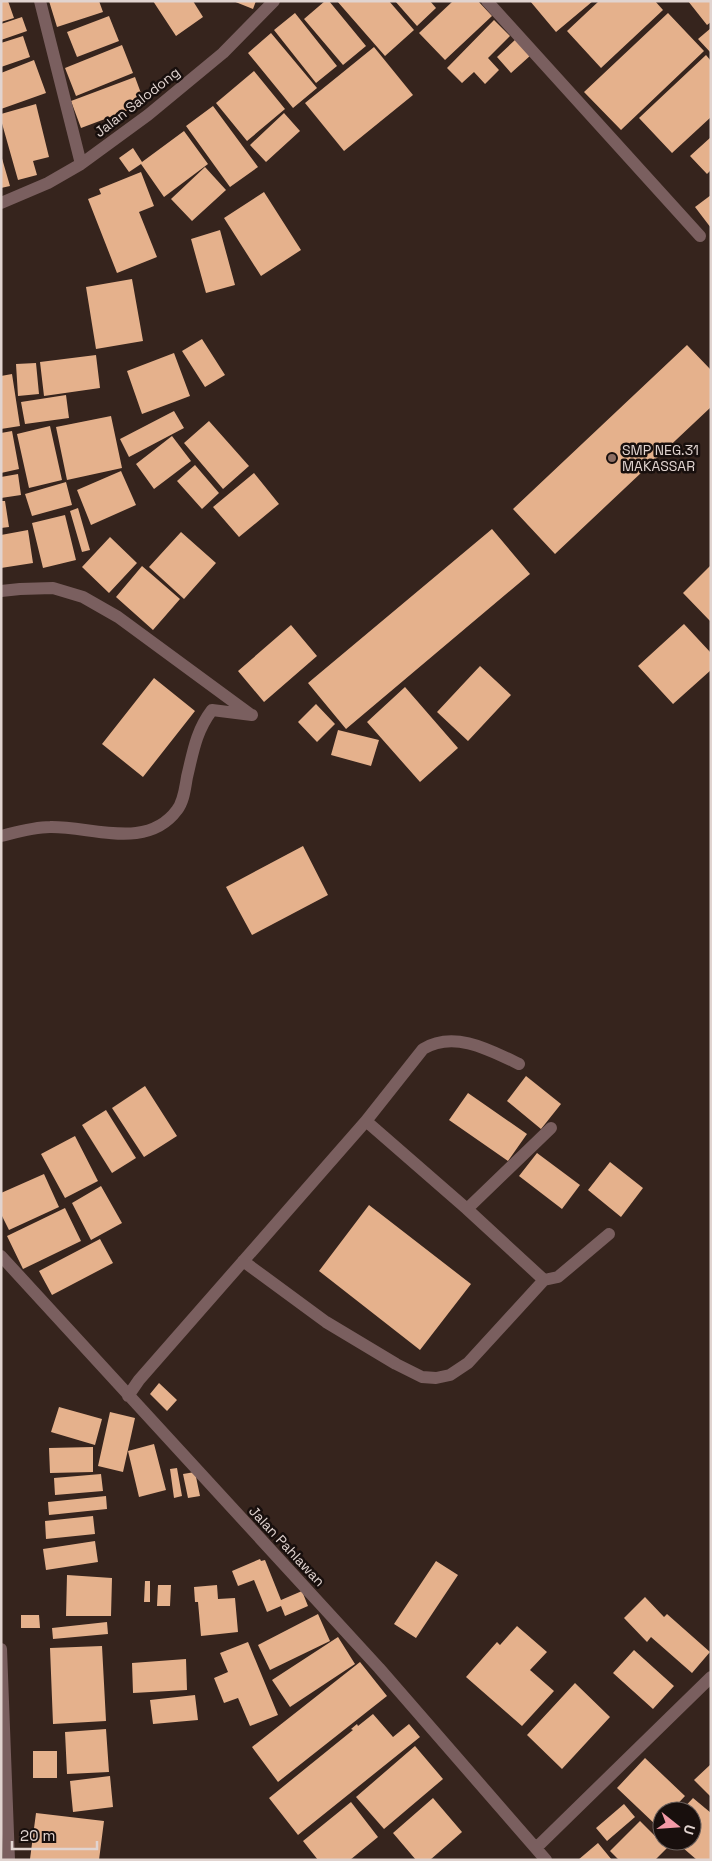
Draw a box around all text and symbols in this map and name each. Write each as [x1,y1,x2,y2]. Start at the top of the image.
street label: Jalan Salodong [91,63,183,141]
place label: SMP NEG.31 MAKASSAR [622,441,699,475]
marker: SMP NEG.31 MAKASSAR [606,452,618,464]
street label: Jalan Pahlawan [245,1502,329,1590]
north arrow [652,1801,702,1851]
scale bar [12,1818,98,1850]
text: U [679,1823,699,1837]
text: 20 m [20,1826,55,1845]

